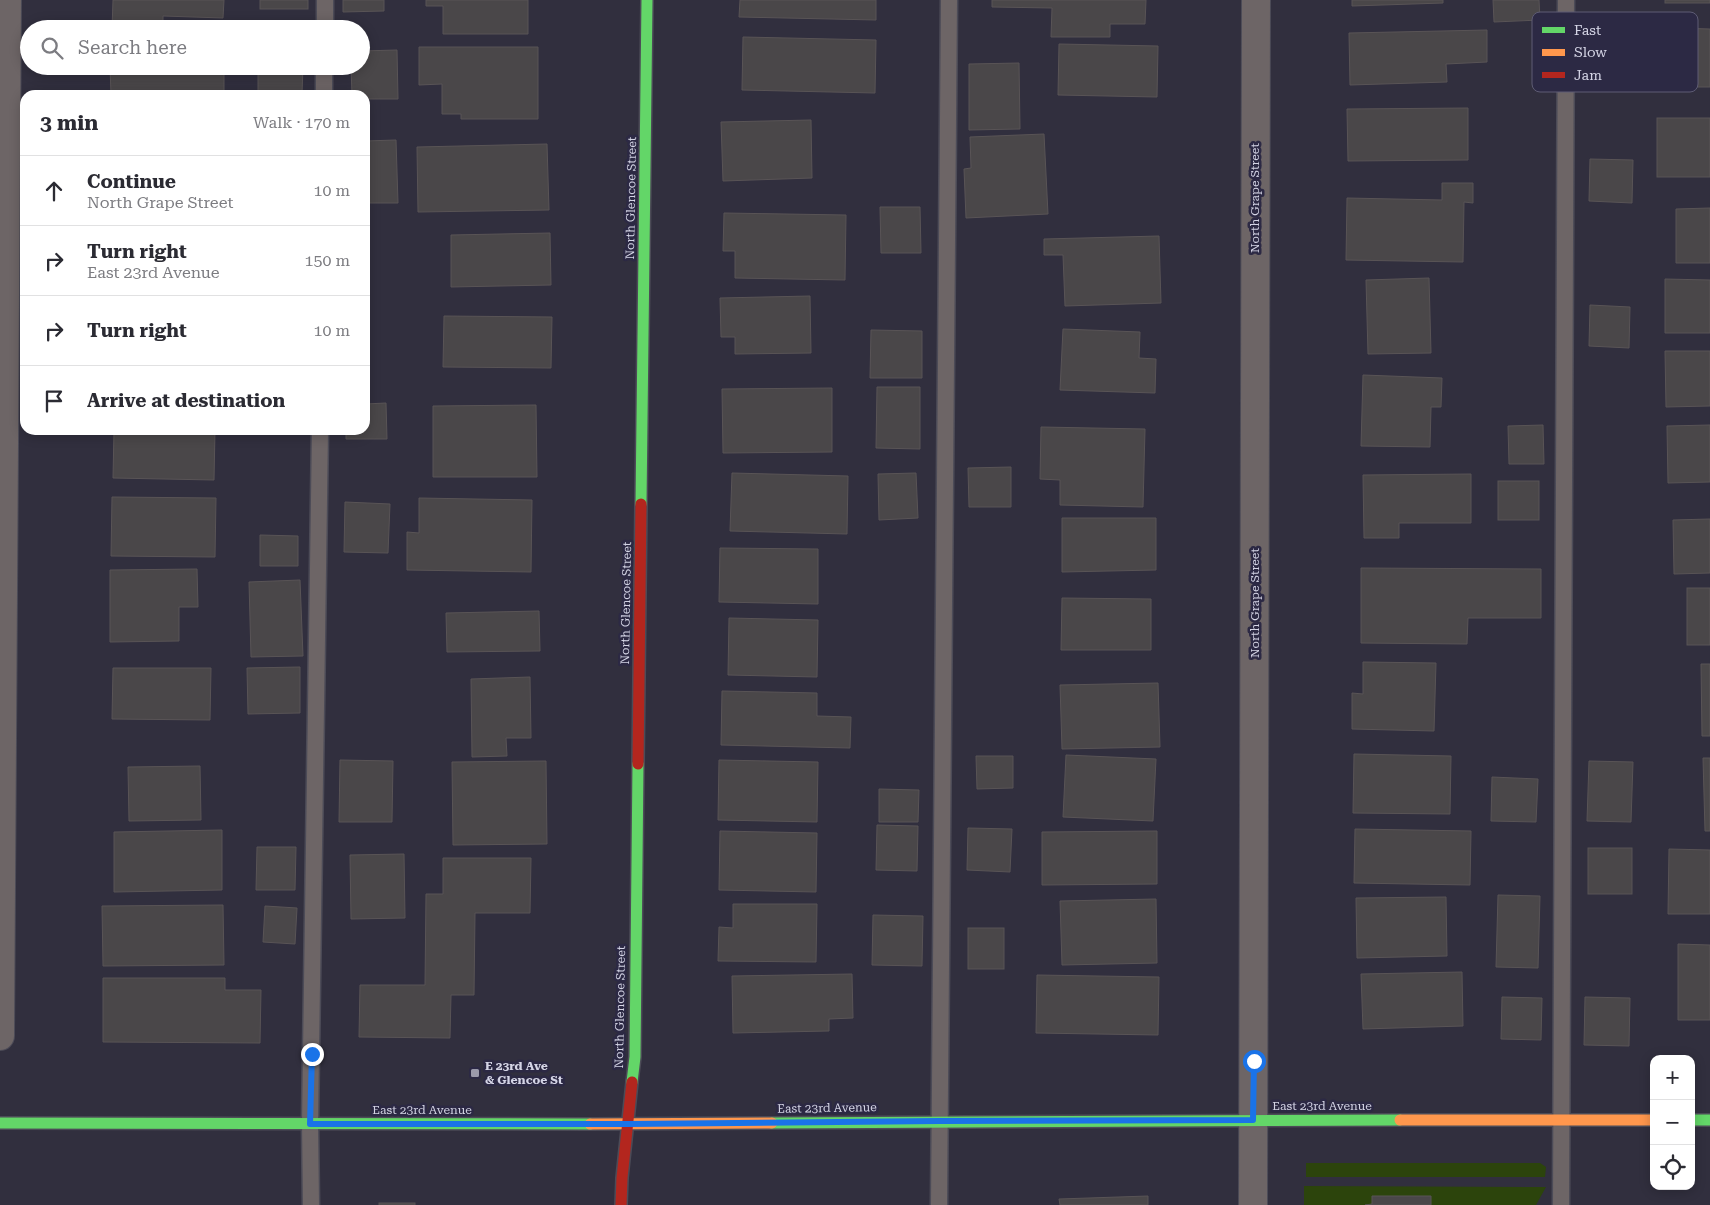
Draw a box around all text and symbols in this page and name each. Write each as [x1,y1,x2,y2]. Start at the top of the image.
legend [1532,12,1698,92]
search box [20,20,370,75]
text: Fast [1574,22,1601,38]
icon: search [38,34,66,62]
text: Search here [78,36,187,59]
text: Slow [1574,44,1607,60]
text: Jam [1574,67,1602,83]
text: 3 min [40,111,98,135]
text: Walk · 170 m [253,113,350,132]
street label: North Glencoe Street [623,136,639,259]
street label: North Grape Street [1248,143,1262,253]
text: Continue [87,170,176,193]
icon: ahead [40,177,68,205]
text: 10 m [313,181,350,200]
text: North Grape Street [87,193,233,212]
text: Turn right [87,240,187,263]
icon: right [40,247,68,275]
text: 150 m [304,251,350,270]
text: East 23rd Avenue [87,263,220,282]
icon: right [40,317,68,345]
text: Turn right [87,319,187,342]
text: 10 m [313,321,350,340]
icon: arrive [40,387,68,415]
text: Arrive at destination [87,389,285,412]
street label: North Glencoe Street [618,541,634,664]
street label: North Grape Street [1248,548,1262,658]
street label: North Glencoe Street [612,945,628,1068]
route end [301,1043,324,1066]
route start [1243,1050,1266,1073]
map controls [1650,1055,1695,1190]
button: + [1650,1055,1695,1100]
place label: E 23rd Ave & Glencoe St [485,1059,563,1087]
marker: E 23rd Ave & Glencoe St [469,1067,481,1079]
street label: East 23rd Avenue [1272,1099,1372,1113]
street label: East 23rd Avenue [777,1100,877,1116]
button: − [1650,1100,1695,1145]
street label: East 23rd Avenue [372,1103,472,1117]
button: locate [1650,1145,1695,1190]

